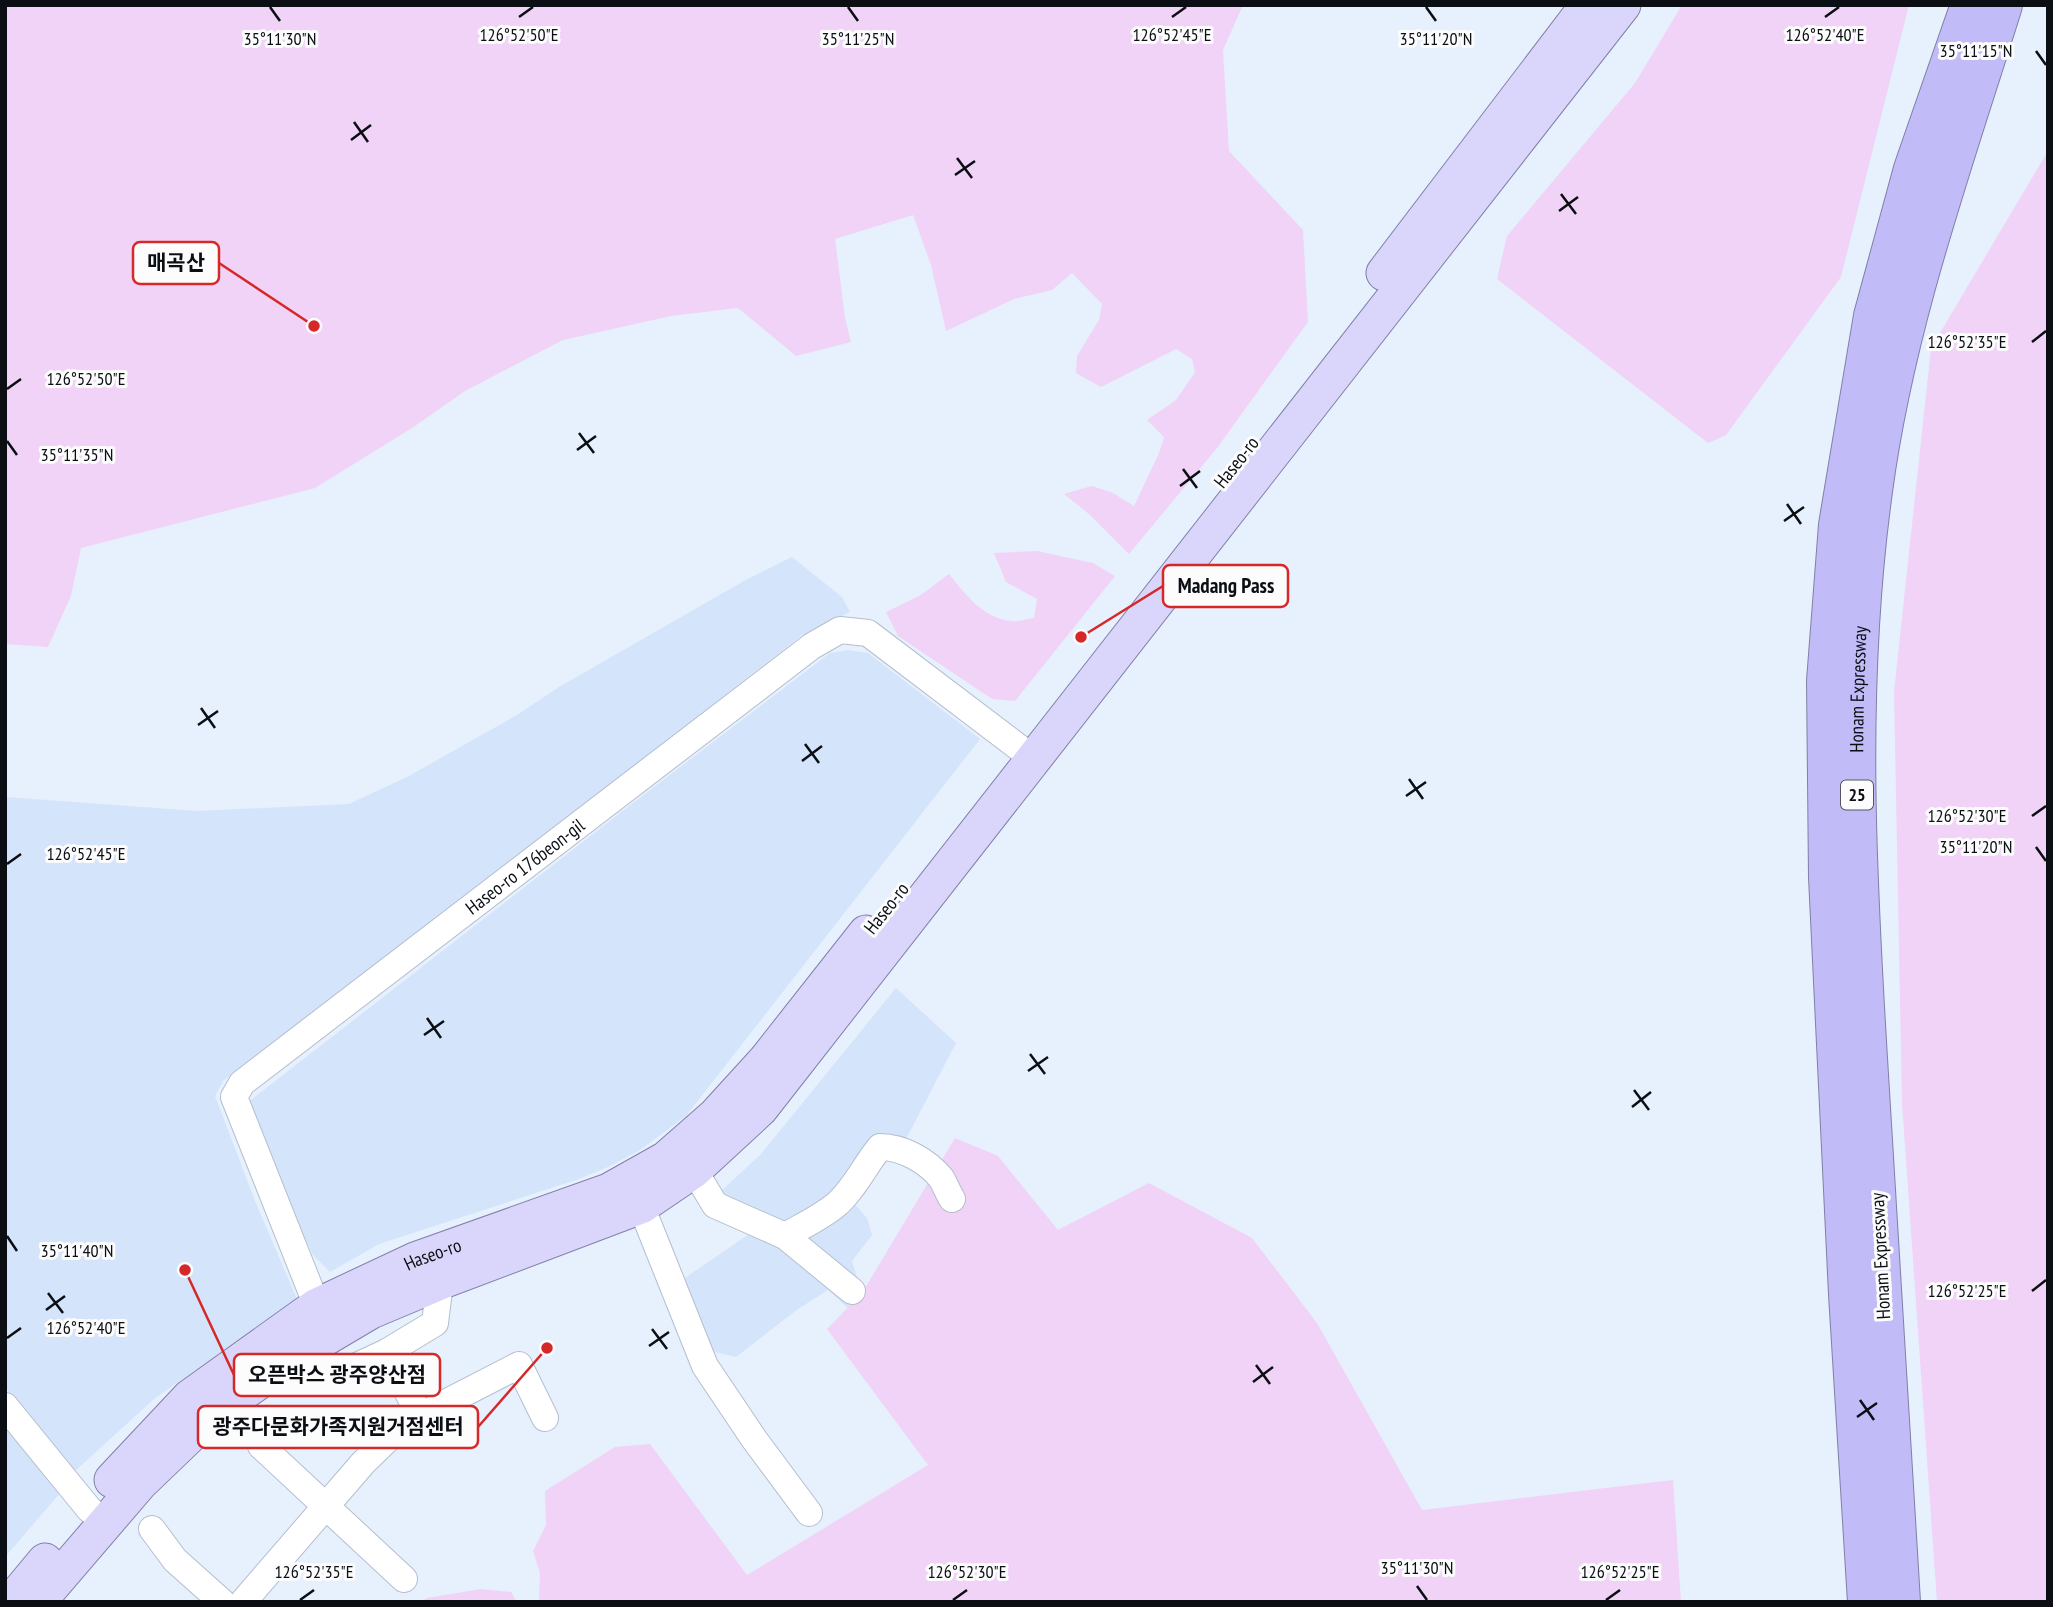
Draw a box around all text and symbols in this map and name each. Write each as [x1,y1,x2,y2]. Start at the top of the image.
text: 126°52'50"E [480,23,558,46]
text: 126°52'45"E [1133,23,1211,46]
text: 126°52'40"E [1786,23,1864,46]
text: 35°11'30"N [244,27,316,50]
text: 35°11'25"N [822,27,894,50]
text: 35°11'20"N [1400,27,1472,50]
text: 35°11'15"N [1940,39,2012,62]
callout: 매곡산 [133,242,219,284]
text: 매곡산 [147,249,205,276]
text: 126°52'35"E [1928,330,2006,353]
text: 126°52'50"E [47,367,125,390]
street label: Haseo-ro [1208,431,1264,493]
text: 35°11'35"N [41,443,113,466]
callout: Madang Pass [1163,565,1288,607]
text: Madang Pass [1178,572,1274,599]
street label: Honam Expressway [1844,624,1872,753]
road number: 25 [1841,780,1873,810]
text: 126°52'30"E [1928,804,2006,827]
street label: Haseo-ro 176beon-gil [460,813,590,919]
text: 35°11'20"N [1940,835,2012,858]
text: 126°52'45"E [47,842,125,865]
street label: Haseo-ro [858,877,914,939]
street label: Honam Expressway [1865,1191,1895,1320]
street label: Haseo-ro [400,1233,464,1276]
text: 35°11'40"N [41,1239,113,1262]
text: 126°52'25"E [1928,1279,2006,1302]
text: 126°52'40"E [47,1316,125,1339]
callout: 오픈박스 광주양산점 [234,1354,440,1396]
text: 오픈박스 광주양산점 [248,1361,426,1388]
callout: 광주다문화가족지원거점센터 [198,1406,478,1448]
text: 광주다문화가족지원거점센터 [212,1413,464,1440]
text: 35°11'30"N [1381,1556,1453,1579]
text: 126°52'35"E [275,1560,353,1583]
text: 126°52'30"E [928,1560,1006,1583]
text: 126°52'25"E [1581,1560,1659,1583]

